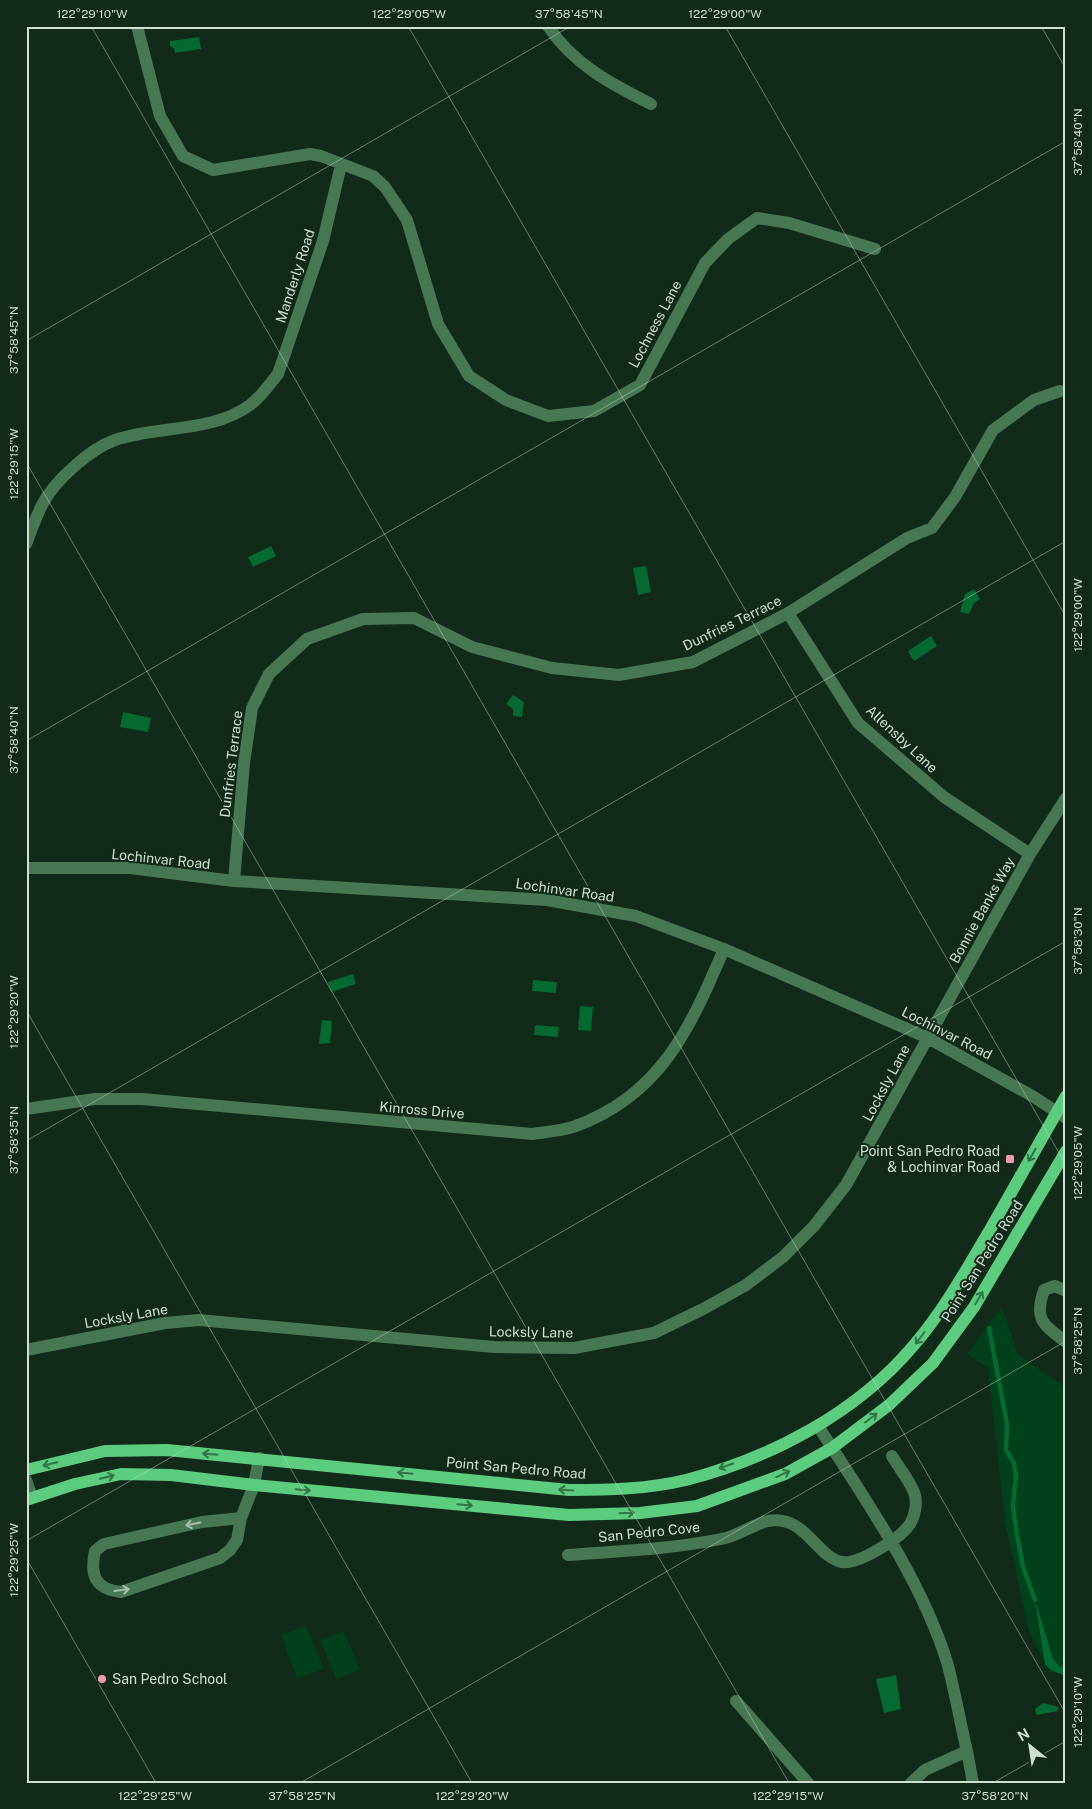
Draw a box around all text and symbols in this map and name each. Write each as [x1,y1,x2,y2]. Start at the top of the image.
text: 122°29'10"W [56,7,128,21]
text: 122°29'05"W [372,7,447,21]
text: 37°58'45"N [535,7,603,21]
text: 122°29'00"W [688,7,762,21]
text: 37°58'40"N [1071,108,1085,176]
street label: Manderly Road [272,227,318,325]
street label: Lochness Lane [625,278,685,370]
text: 37°58'45"N [7,306,21,374]
text: 122°29'15"W [7,428,21,500]
text: 122°29'00"W [1071,578,1085,652]
street label: Dunfries Terrace [680,592,784,654]
street label: Allensby Lane [863,702,941,776]
text: 37°58'40"N [7,706,21,774]
street label: Dunfries Terrace [216,709,246,818]
street label: Lochinvar Road [111,846,211,872]
street label: Bonnie Banks Way [946,854,1018,966]
street label: Lochinvar Road [515,875,615,905]
text: 37°58'30"N [1071,907,1085,975]
text: 122°29'20"W [7,975,21,1049]
street label: Lochinvar Road [899,1003,995,1063]
street label: Locksly Lane [859,1042,913,1124]
street label: Kinross Drive [379,1098,465,1122]
text: 37°58'35"N [7,1106,21,1174]
text: 122°29'05"W [1071,1125,1085,1200]
place label: Point San Pedro Road & Lochinvar Road [860,1143,1000,1175]
one-way arrow [1027,1147,1036,1162]
marker: Point San Pedro Road & Lochinvar Road [1004,1153,1016,1165]
street label: Point San Pedro Road [938,1197,1026,1325]
one-way arrow [975,1292,985,1306]
street label: Locksly Lane [83,1301,169,1331]
text: 37°58'25"N [1071,1307,1085,1375]
street label: Locksly Lane [489,1323,573,1341]
one-way arrow [915,1331,925,1345]
one-way arrow [864,1413,877,1424]
one-way arrow [203,1449,219,1459]
street label: Point San Pedro Road [445,1454,587,1482]
one-way arrow [42,1460,58,1469]
one-way arrow [718,1462,734,1472]
one-way arrow [397,1468,413,1478]
one-way arrow [775,1469,790,1479]
one-way arrow [98,1472,114,1481]
one-way arrow [295,1485,311,1495]
one-way arrow [559,1485,575,1494]
one-way arrow [456,1500,472,1510]
one-way arrow [619,1509,635,1518]
street label: San Pedro Cove [597,1519,701,1545]
one-way arrow [185,1520,201,1529]
text: 122°29'25"W [7,1523,21,1597]
one-way arrow [113,1584,129,1594]
place label: San Pedro School [112,1671,227,1687]
marker: San Pedro School [96,1673,108,1685]
text: 122°29'10"W [1071,1676,1085,1748]
north arrow [1004,1722,1054,1772]
text: N [1015,1725,1032,1744]
text: 122°29'25"W [118,1789,192,1803]
text: 37°58'25"N [268,1789,336,1803]
text: 122°29'20"W [435,1789,509,1803]
text: 122°29'15"W [752,1789,824,1803]
text: 37°58'20"N [961,1789,1029,1803]

